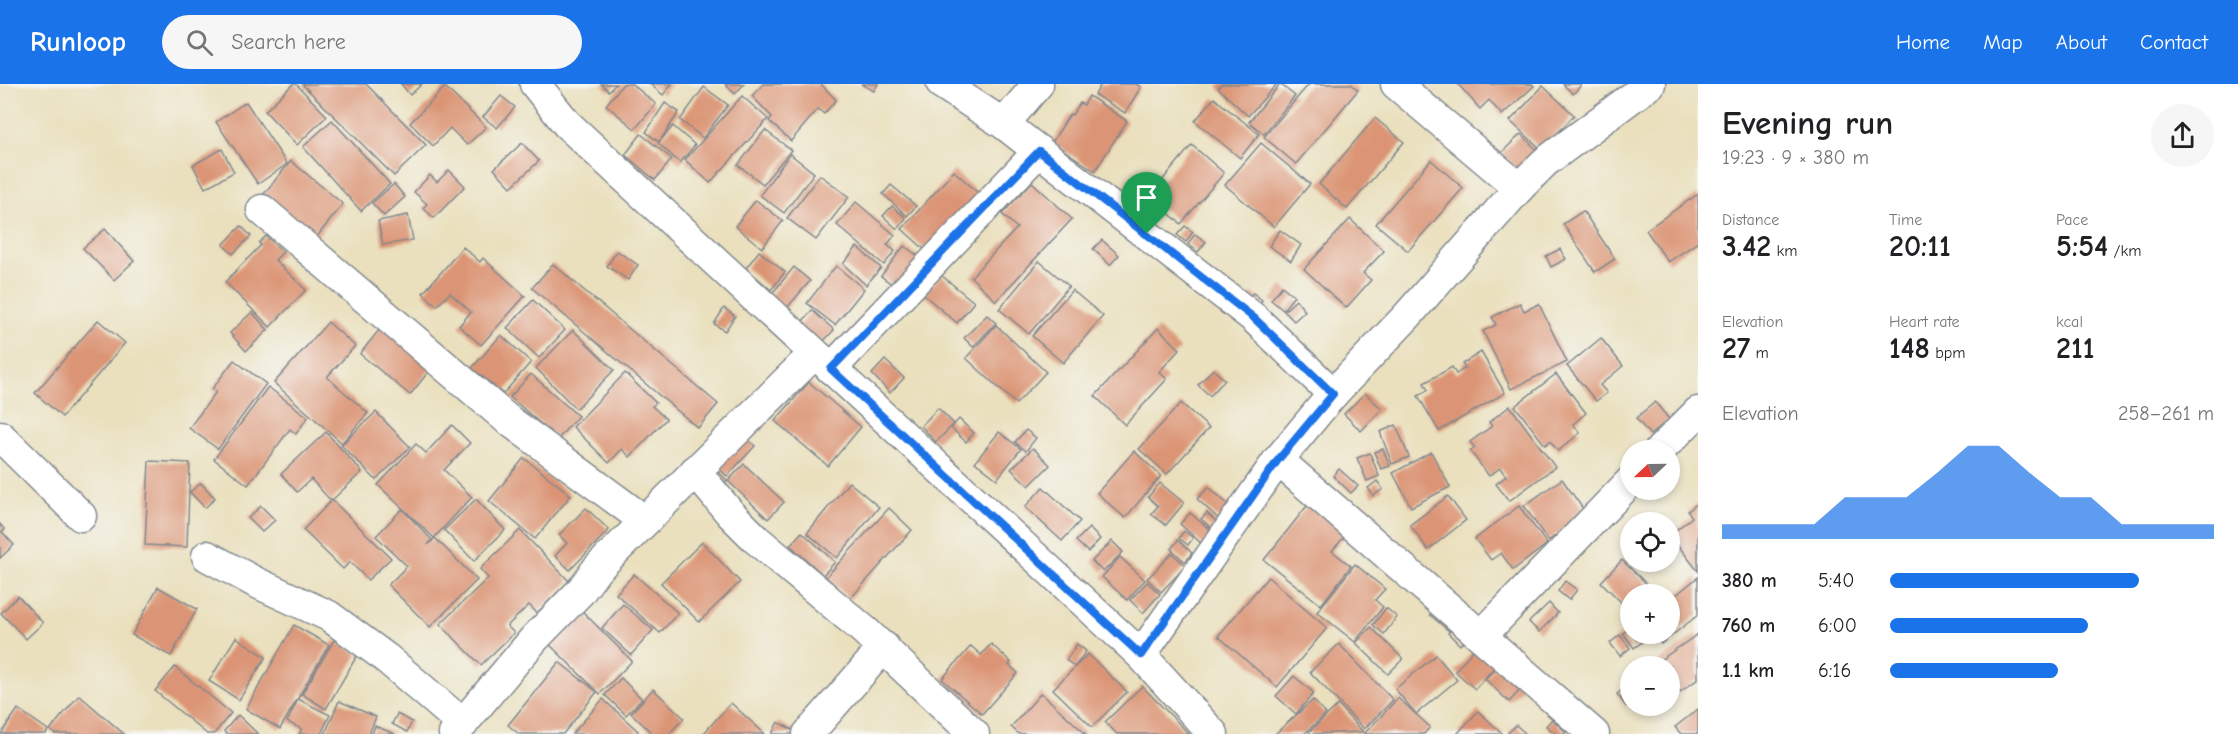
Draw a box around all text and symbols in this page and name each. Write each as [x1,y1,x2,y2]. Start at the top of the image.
search box [162,15,582,69]
text: Runloop [30,26,126,58]
icon: search [183,26,216,59]
text: Search here [231,29,346,55]
text: Home [1896,30,1950,54]
text: Map [1983,30,2023,54]
text: About [2056,30,2107,54]
text: Contact [2140,30,2208,54]
text: Evening run [1722,104,1893,142]
button: share [2151,104,2214,167]
text: 19:23 · 9 × 380 m [1722,146,1869,169]
pin [1121,172,1172,234]
icon: arrive [1130,181,1163,214]
text: Distance [1722,211,1779,229]
text: Time [1889,211,1922,229]
text: Pace [2056,211,2088,229]
text: 3.42 [1722,229,1771,264]
text: 20:11 [1889,229,1951,264]
text: 5:54 [2056,229,2108,264]
text: km [1771,242,1798,260]
text: /km [2108,242,2141,260]
text: Elevation [1722,313,1783,331]
text: Heart rate [1889,313,1960,331]
text: kcal [2056,313,2083,331]
text: 27 [1722,331,1750,366]
text: 148 [1889,331,1930,366]
text: 211 [2056,331,2095,366]
text: m [1750,344,1769,362]
text: bpm [1930,344,1966,362]
text: Elevation [1722,402,1799,425]
text: 258–261 m [2118,402,2214,425]
north arrow [1620,440,1680,500]
map controls [1620,440,1680,716]
button: locate [1620,512,1680,572]
text: 380 m [1722,569,1777,592]
text: 5:40 [1818,569,1854,592]
button: + [1620,584,1680,644]
text: 760 m [1722,614,1775,637]
text: 6:00 [1818,614,1857,637]
button: − [1620,656,1680,716]
text: 1.1 km [1722,659,1774,682]
text: 6:16 [1818,659,1851,682]

